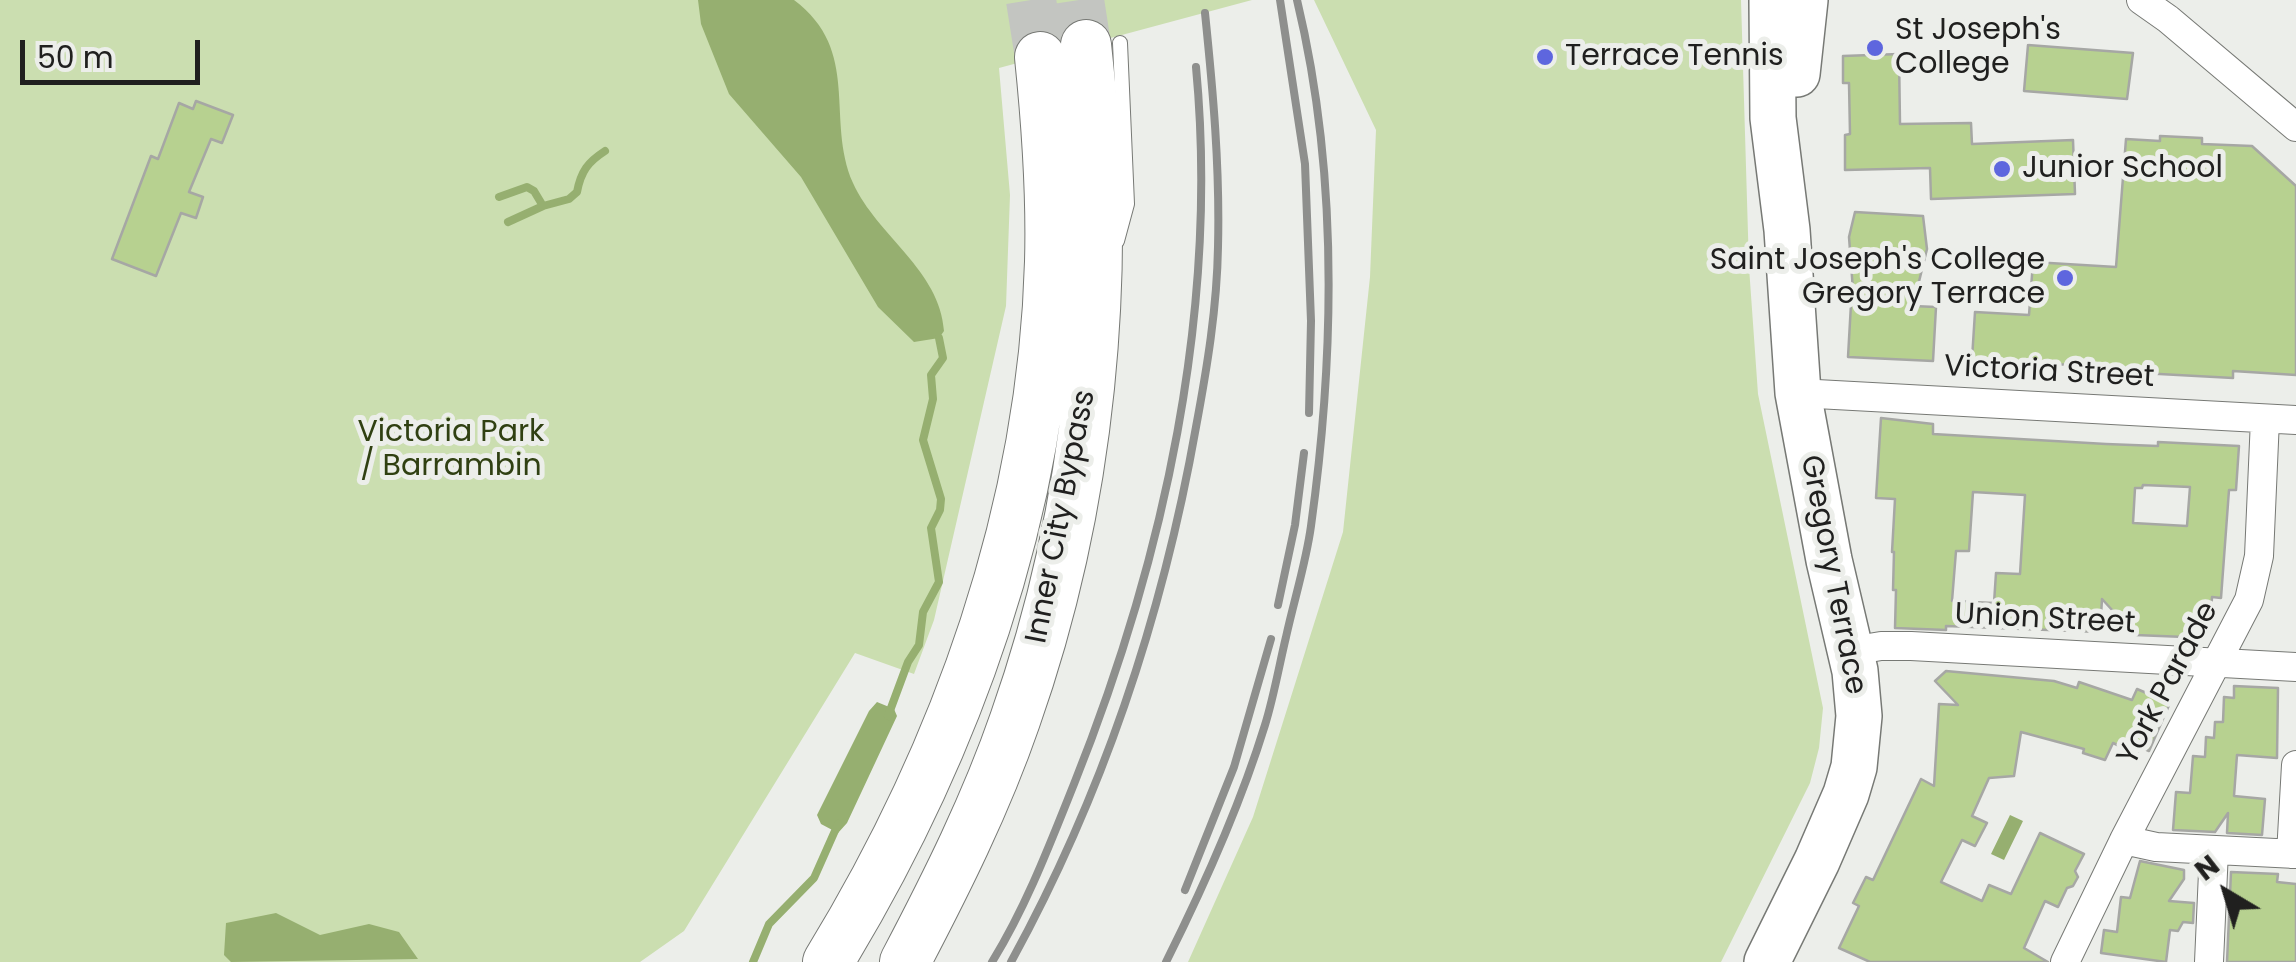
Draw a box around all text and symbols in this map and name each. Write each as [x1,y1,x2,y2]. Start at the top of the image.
place label: St Joseph's College [1895,13,2061,84]
scale bar [25,20,205,82]
text: 50 m [37,36,114,79]
marker: St Joseph's College [1864,37,1886,59]
place label: Terrace Tennis [1565,39,1784,75]
marker: Terrace Tennis [1534,46,1556,68]
place label: Junior School [2022,151,2223,187]
marker: Junior School [1991,158,2013,180]
place label: Saint Joseph's College Gregory Terrace [1710,243,2045,314]
marker: Saint Joseph's College Gregory Terrace [2054,267,2076,289]
street label: Victoria Street [1943,350,2155,396]
street label: Inner City Bypass [1020,387,1104,647]
park label: Victoria Park / Barrambin [357,415,545,486]
street label: Gregory Terrace [1791,452,1873,698]
street label: York Parade [2111,596,2227,772]
street label: Union Street [1954,597,2136,643]
north arrow [2176,842,2276,942]
text: N [2187,846,2228,890]

